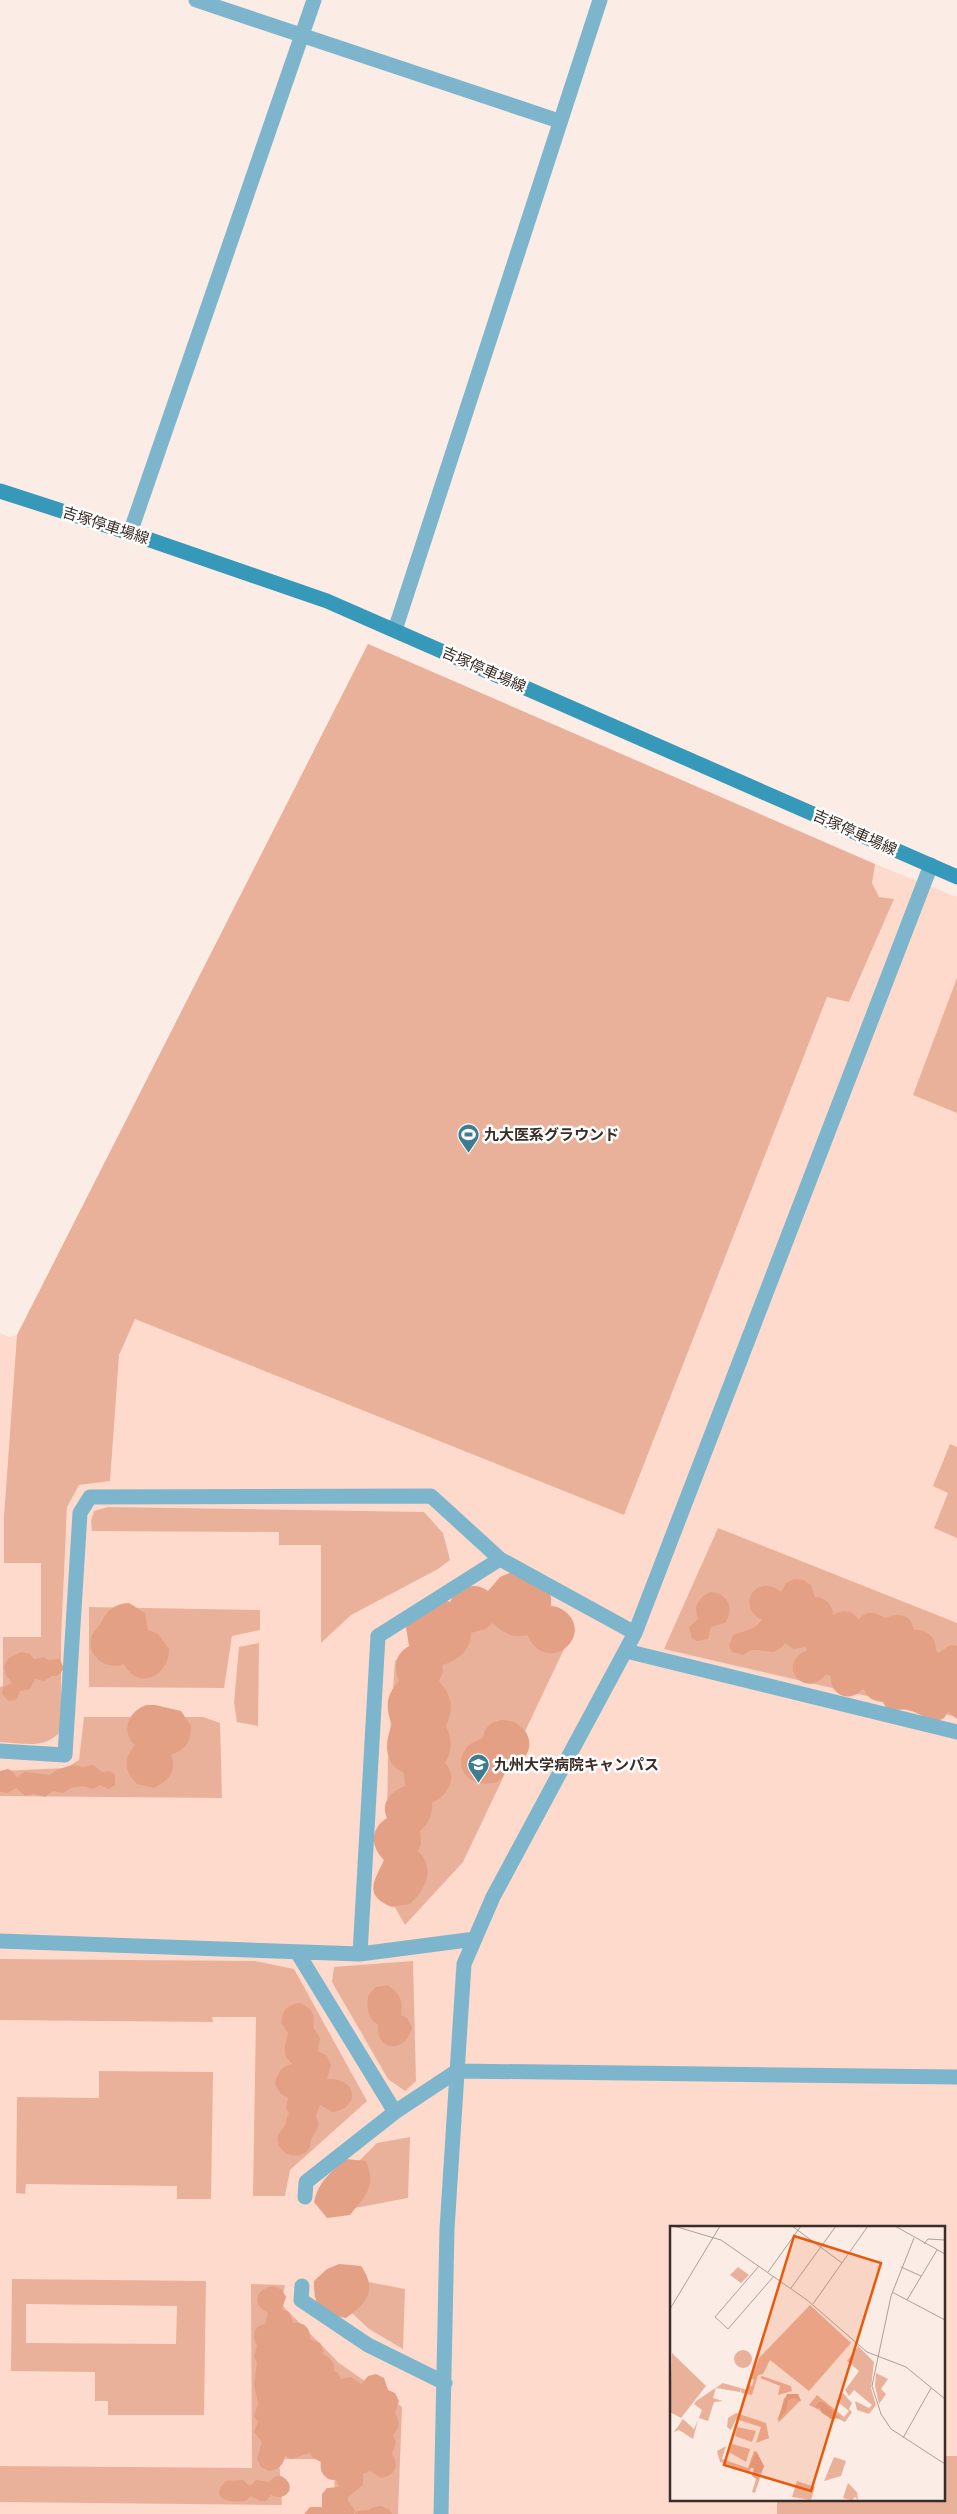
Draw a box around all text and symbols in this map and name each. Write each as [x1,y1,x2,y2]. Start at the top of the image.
street label: 吉塚停車場線 [60,502,152,548]
street label: 吉塚停車場線 [439,642,529,696]
street label: 吉塚停車場線 [810,805,900,859]
sports icon: 九大医系グラウンド [456,1122,480,1153]
place label: 九大医系グラウンド [484,1125,619,1144]
school or university icon: 九州大学病院キャンパス [466,1752,490,1783]
place label: 九州大学病院キャンパス [494,1755,659,1774]
inset map [670,2226,944,2502]

